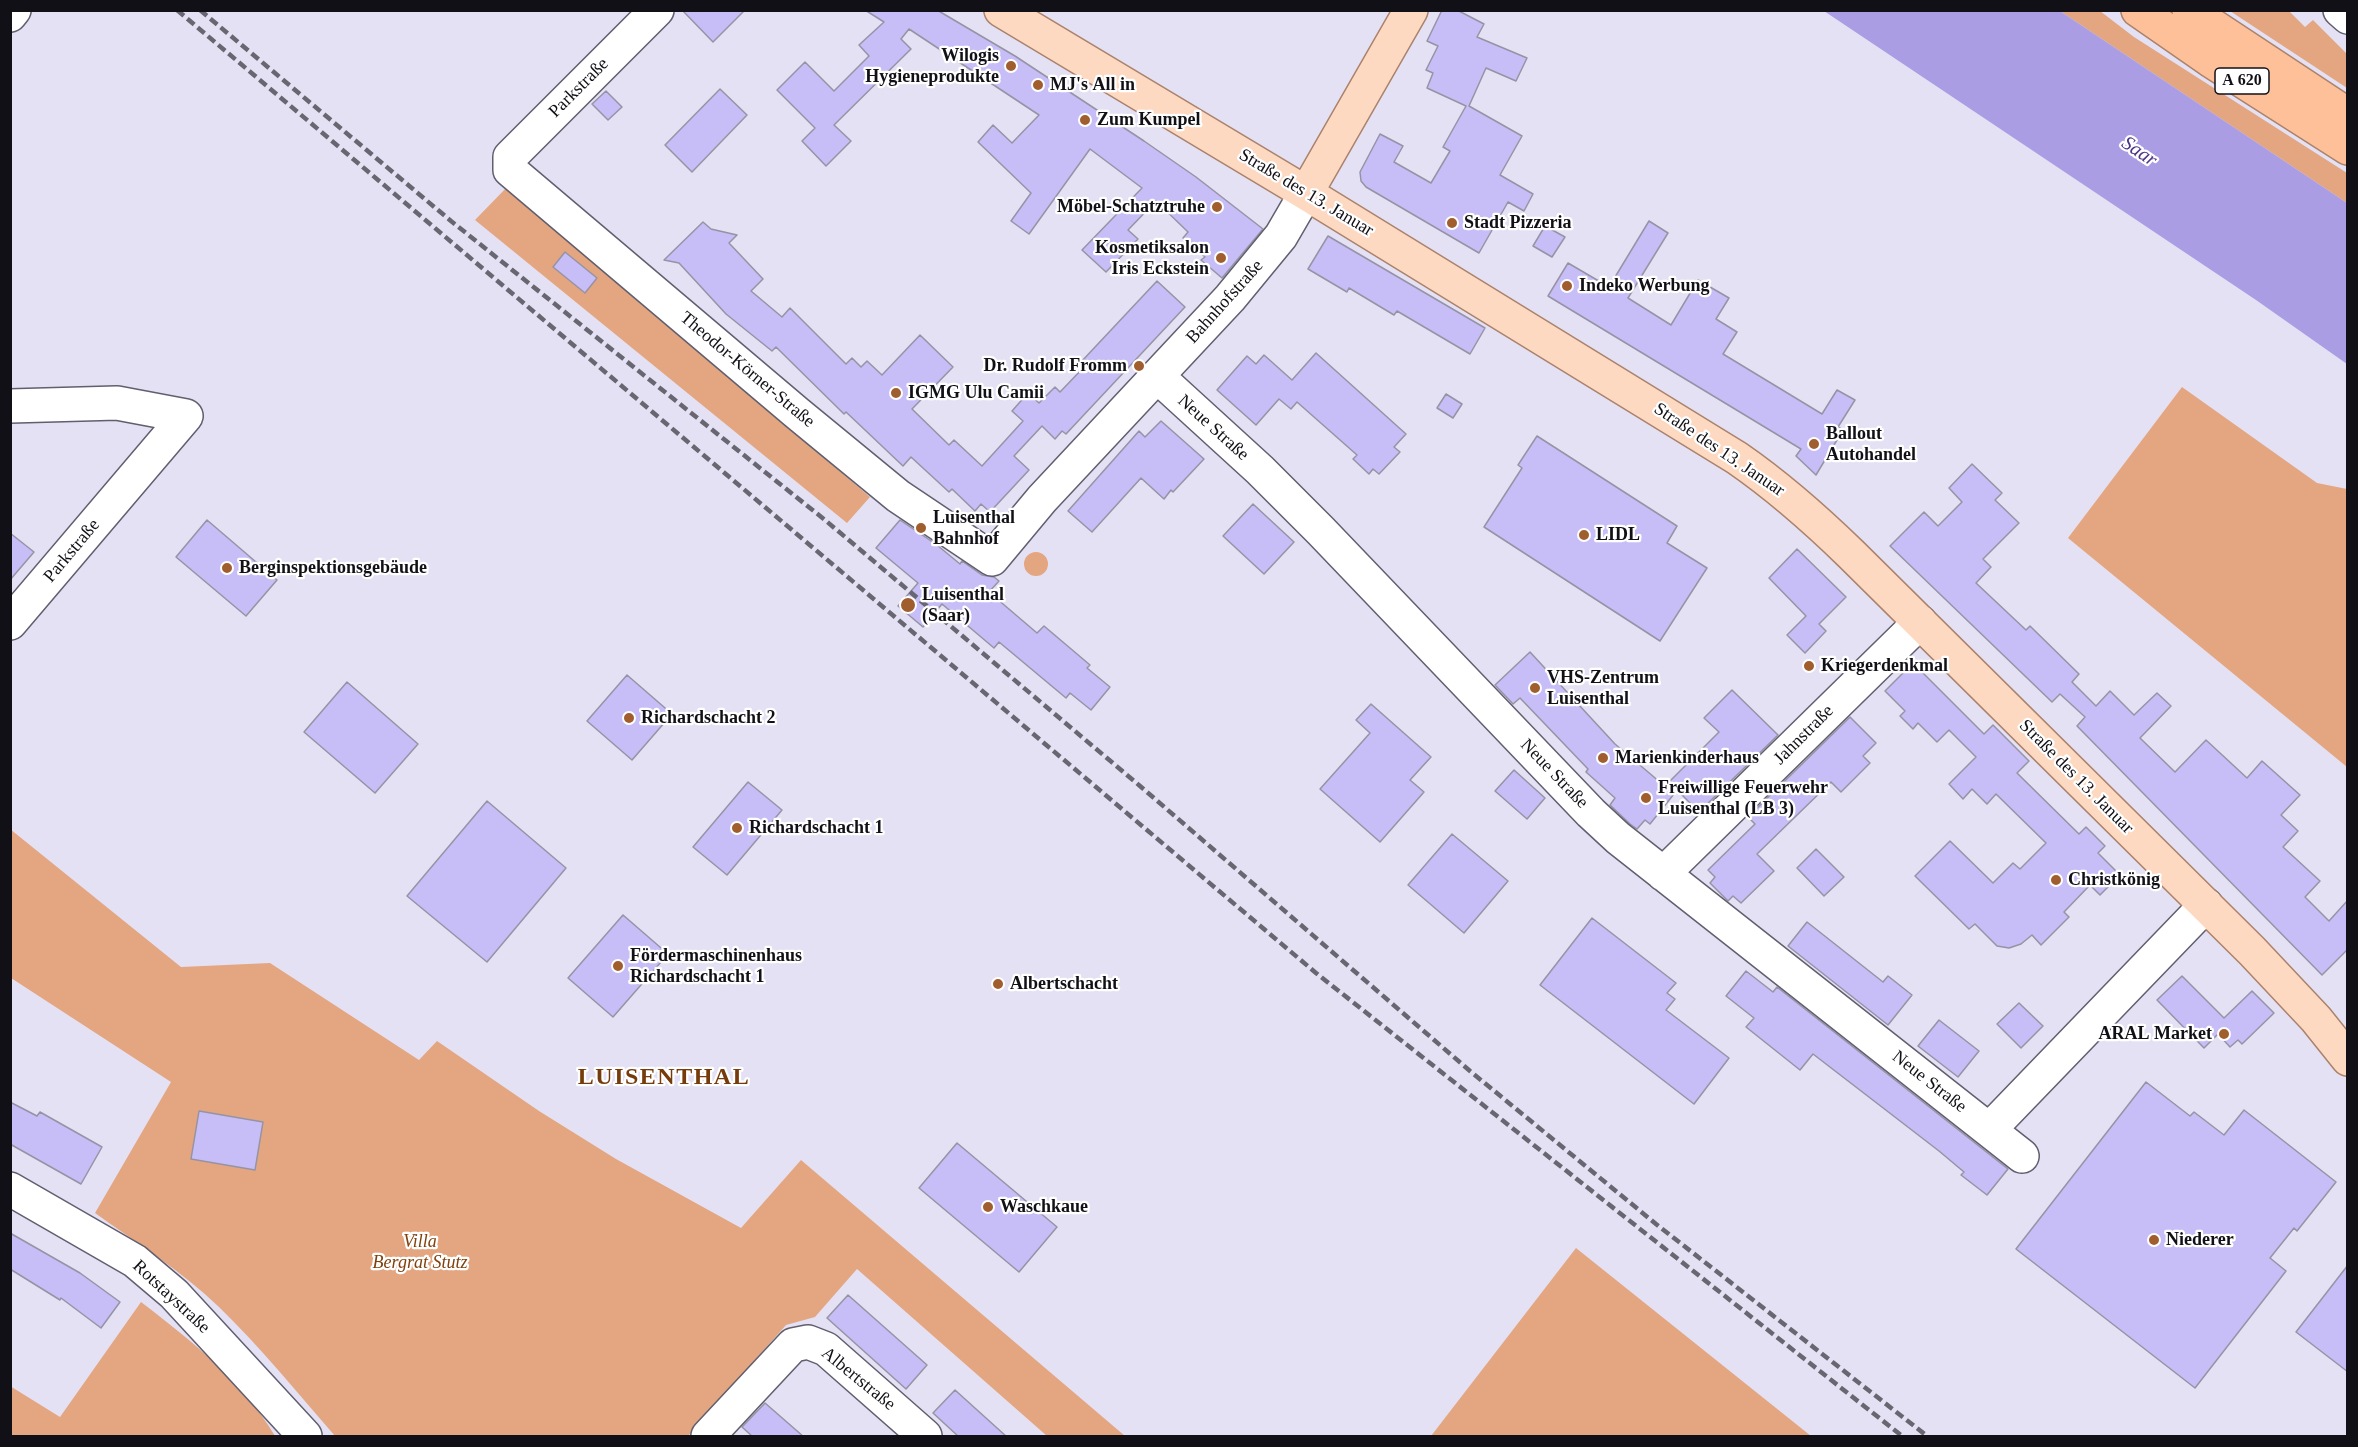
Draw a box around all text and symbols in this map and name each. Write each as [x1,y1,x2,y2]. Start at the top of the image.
place label: Wilogis Hygieneprodukte [865,45,999,88]
street label: Parkstraße [545,54,613,122]
marker: Wilogis Hygieneprodukte [1004,59,1018,73]
road number: A 620 [2215,68,2269,94]
place label: MJ's All in [1050,74,1135,96]
marker: MJ's All in [1031,78,1045,92]
place label: Zum Kumpel [1097,109,1201,131]
marker: Zum Kumpel [1078,113,1092,127]
water label: Saar [2117,131,2161,173]
street label: Straße des 13. Januar [1235,144,1377,242]
place label: Möbel-Schatztruhe [1057,196,1205,218]
marker: Möbel-Schatztruhe [1210,200,1224,214]
place label: Stadt Pizzeria [1464,212,1571,234]
marker: Stadt Pizzeria [1445,216,1459,230]
place label: Kosmetiksalon Iris Eckstein [1095,237,1209,280]
marker: Kosmetiksalon Iris Eckstein [1214,251,1228,265]
street label: Bahnhofstraße [1182,256,1268,348]
place label: Indeko Werbung [1579,275,1710,297]
marker: Indeko Werbung [1560,279,1574,293]
street label: Theodor-Körner-Straße [675,307,819,433]
place label: Dr. Rudolf Fromm [984,355,1127,377]
marker: Dr. Rudolf Fromm [1132,359,1146,373]
place label: IGMG Ulu Camii [908,382,1044,404]
marker: IGMG Ulu Camii [889,386,903,400]
street label: Neue Straße [1173,390,1253,466]
street label: Straße des 13. Januar [1650,398,1788,502]
place label: Ballout Autohandel [1826,423,1916,466]
marker: Ballout Autohandel [1807,437,1821,451]
place label: Luisenthal Bahnhof [933,507,1015,550]
street label: Parkstraße [39,515,105,587]
marker: Luisenthal Bahnhof [914,521,928,535]
place label: LIDL [1596,524,1640,546]
marker: LIDL [1577,528,1591,542]
place label: Berginspektionsgebäude [239,557,427,579]
marker: Berginspektionsgebäude [220,561,234,575]
place label: Luisenthal (Saar) [922,584,1004,626]
marker: Luisenthal (Saar) [899,596,917,614]
place label: Kriegerdenkmal [1821,655,1948,677]
marker: Kriegerdenkmal [1802,659,1816,673]
place label: VHS-Zentrum Luisenthal [1547,667,1659,710]
marker: VHS-Zentrum Luisenthal [1528,681,1542,695]
street label: Jahnstraße [1770,701,1838,769]
place label: Richardschacht 2 [641,707,775,729]
marker: Richardschacht 2 [622,711,636,725]
street label: Straße des 13. Januar [2014,715,2138,839]
street label: Neue Straße [1516,735,1592,813]
place label: Marienkinderhaus [1615,747,1759,769]
marker: Marienkinderhaus [1596,751,1610,765]
place label: Freiwillige Feuerwehr Luisenthal (LB 3) [1658,777,1828,820]
marker: Freiwillige Feuerwehr Luisenthal (LB 3) [1639,791,1653,805]
place label: Richardschacht 1 [749,817,883,839]
marker: Richardschacht 1 [730,821,744,835]
place label: Christkönig [2068,869,2160,891]
marker: Christkönig [2049,873,2063,887]
place label: Fördermaschinenhaus Richardschacht 1 [630,945,802,988]
marker: Fördermaschinenhaus Richardschacht 1 [611,959,625,973]
place label: Albertschacht [1010,973,1118,995]
marker: Albertschacht [991,977,1005,991]
place label: ARAL Market [2099,1023,2212,1045]
marker: ARAL Market [2217,1027,2231,1041]
street label: Neue Straße [1887,1046,1971,1118]
district label: LUISENTHAL [578,1064,750,1092]
place label: Waschkaue [1000,1196,1088,1218]
marker: Waschkaue [981,1200,995,1214]
place label: Niederer [2166,1229,2234,1251]
park label: Villa Bergrat Stutz [373,1231,467,1274]
marker: Niederer [2147,1233,2161,1247]
street label: Rotstaystraße [128,1256,214,1338]
street label: Albertstraße [817,1343,899,1415]

